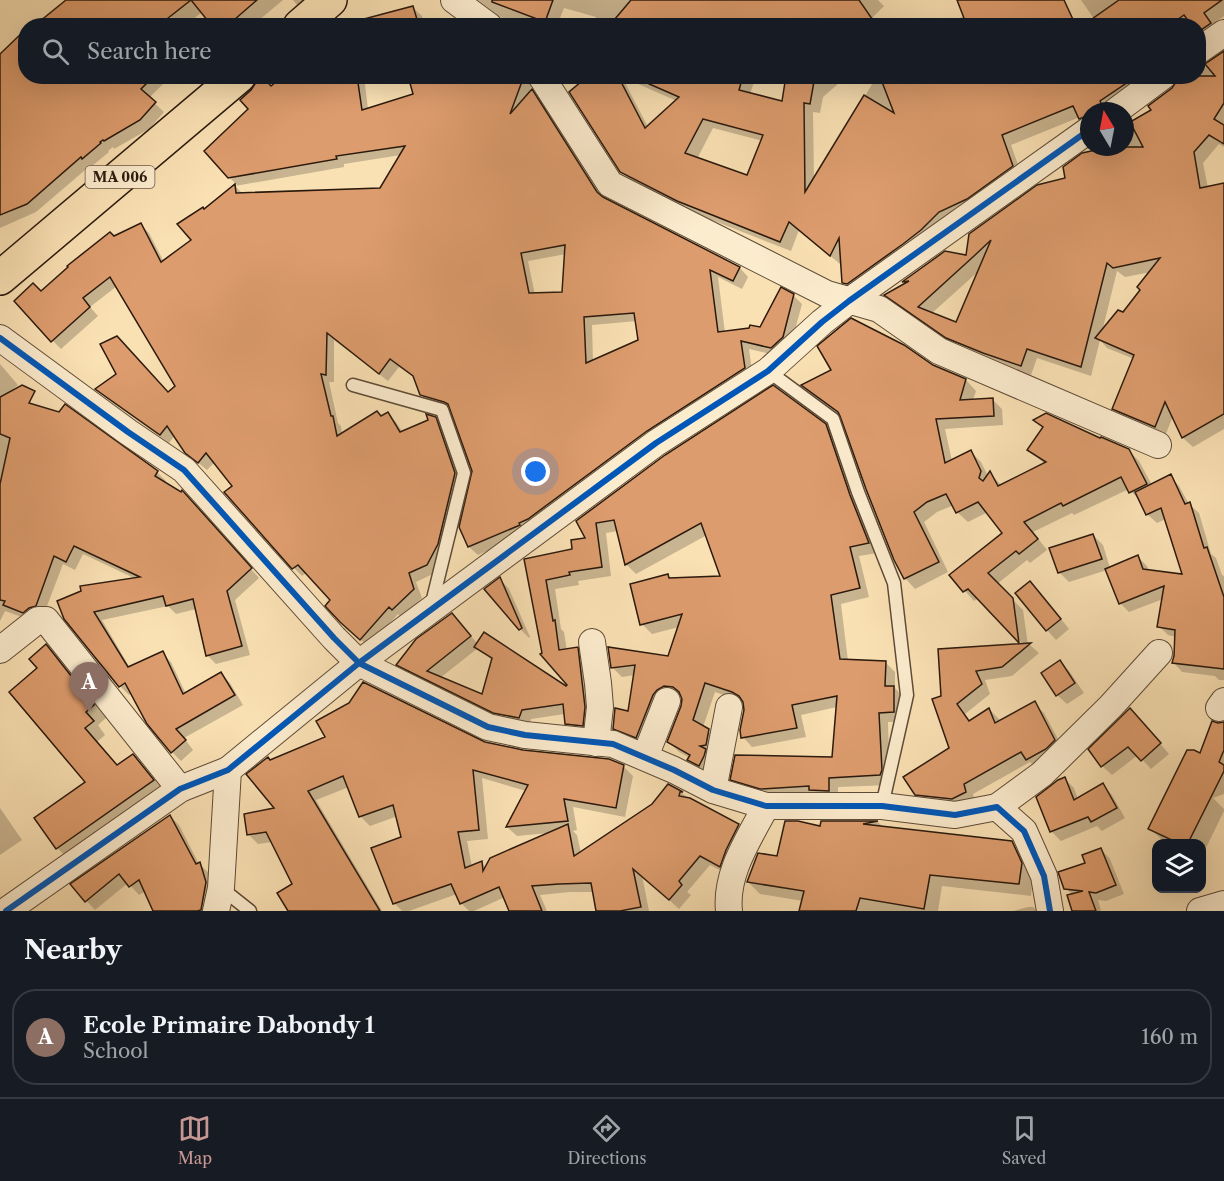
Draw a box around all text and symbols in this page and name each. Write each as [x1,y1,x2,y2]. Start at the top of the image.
search box [18,18,1206,84]
icon: search [39,35,72,68]
text: Search here [87,38,212,65]
north arrow [1080,102,1134,156]
road number: MA 006 [86,166,154,188]
your location [521,457,550,486]
pin: A [70,662,109,712]
map controls [1152,839,1206,893]
button: layers [1152,839,1206,893]
text: Nearby [24,934,122,966]
text: Ecole Primaire Dabondy 1 [83,1012,375,1039]
text: A [38,1025,53,1049]
text: 160 m [1141,1025,1198,1049]
text: School [83,1039,148,1063]
tab: Map [178,1112,212,1168]
tab: Directions [567,1112,646,1168]
tab: Saved [1002,1112,1046,1168]

